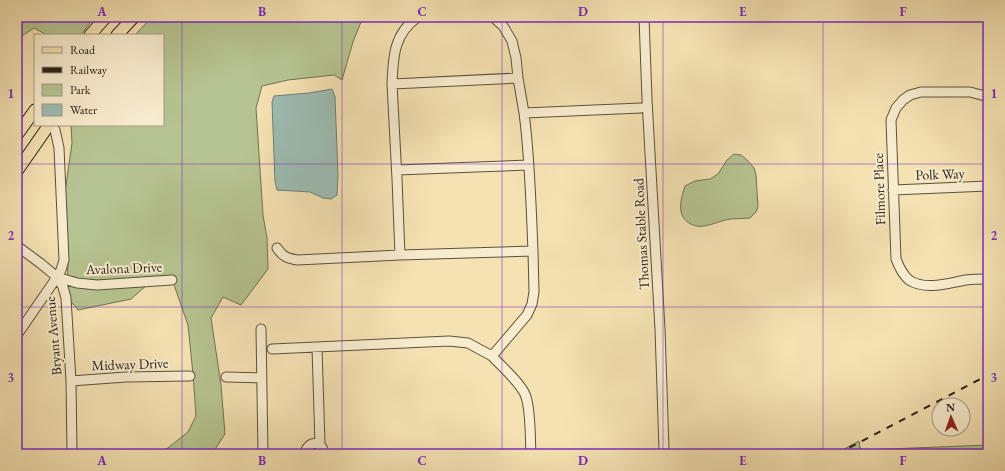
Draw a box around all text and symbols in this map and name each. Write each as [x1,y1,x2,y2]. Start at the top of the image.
text: A [96,3,107,20]
text: B [258,3,266,20]
text: C [417,3,427,20]
text: D [578,3,588,20]
text: E [739,3,747,20]
text: F [899,3,907,20]
legend [34,34,164,126]
text: Road [70,42,96,58]
text: Railway [70,62,108,78]
text: Park [70,82,91,98]
text: 1 [8,85,15,102]
text: 1 [991,85,998,102]
text: Water [70,102,97,118]
street label: Filmore Place [869,152,889,225]
street label: Polk Way [915,164,966,184]
street label: Thomas Stable Road [629,177,653,290]
text: 2 [8,227,15,244]
text: 2 [991,227,998,244]
street label: Avalona Drive [85,258,163,278]
street label: Bryant Avenue [41,295,65,376]
street label: Midway Drive [91,354,169,374]
text: 3 [8,369,15,386]
text: 3 [991,369,998,386]
north arrow [931,397,971,437]
text: N [946,400,955,414]
text: A [96,452,107,469]
text: B [258,452,266,469]
text: C [417,452,427,469]
text: D [578,452,588,469]
text: E [739,452,747,469]
text: F [899,452,907,469]

